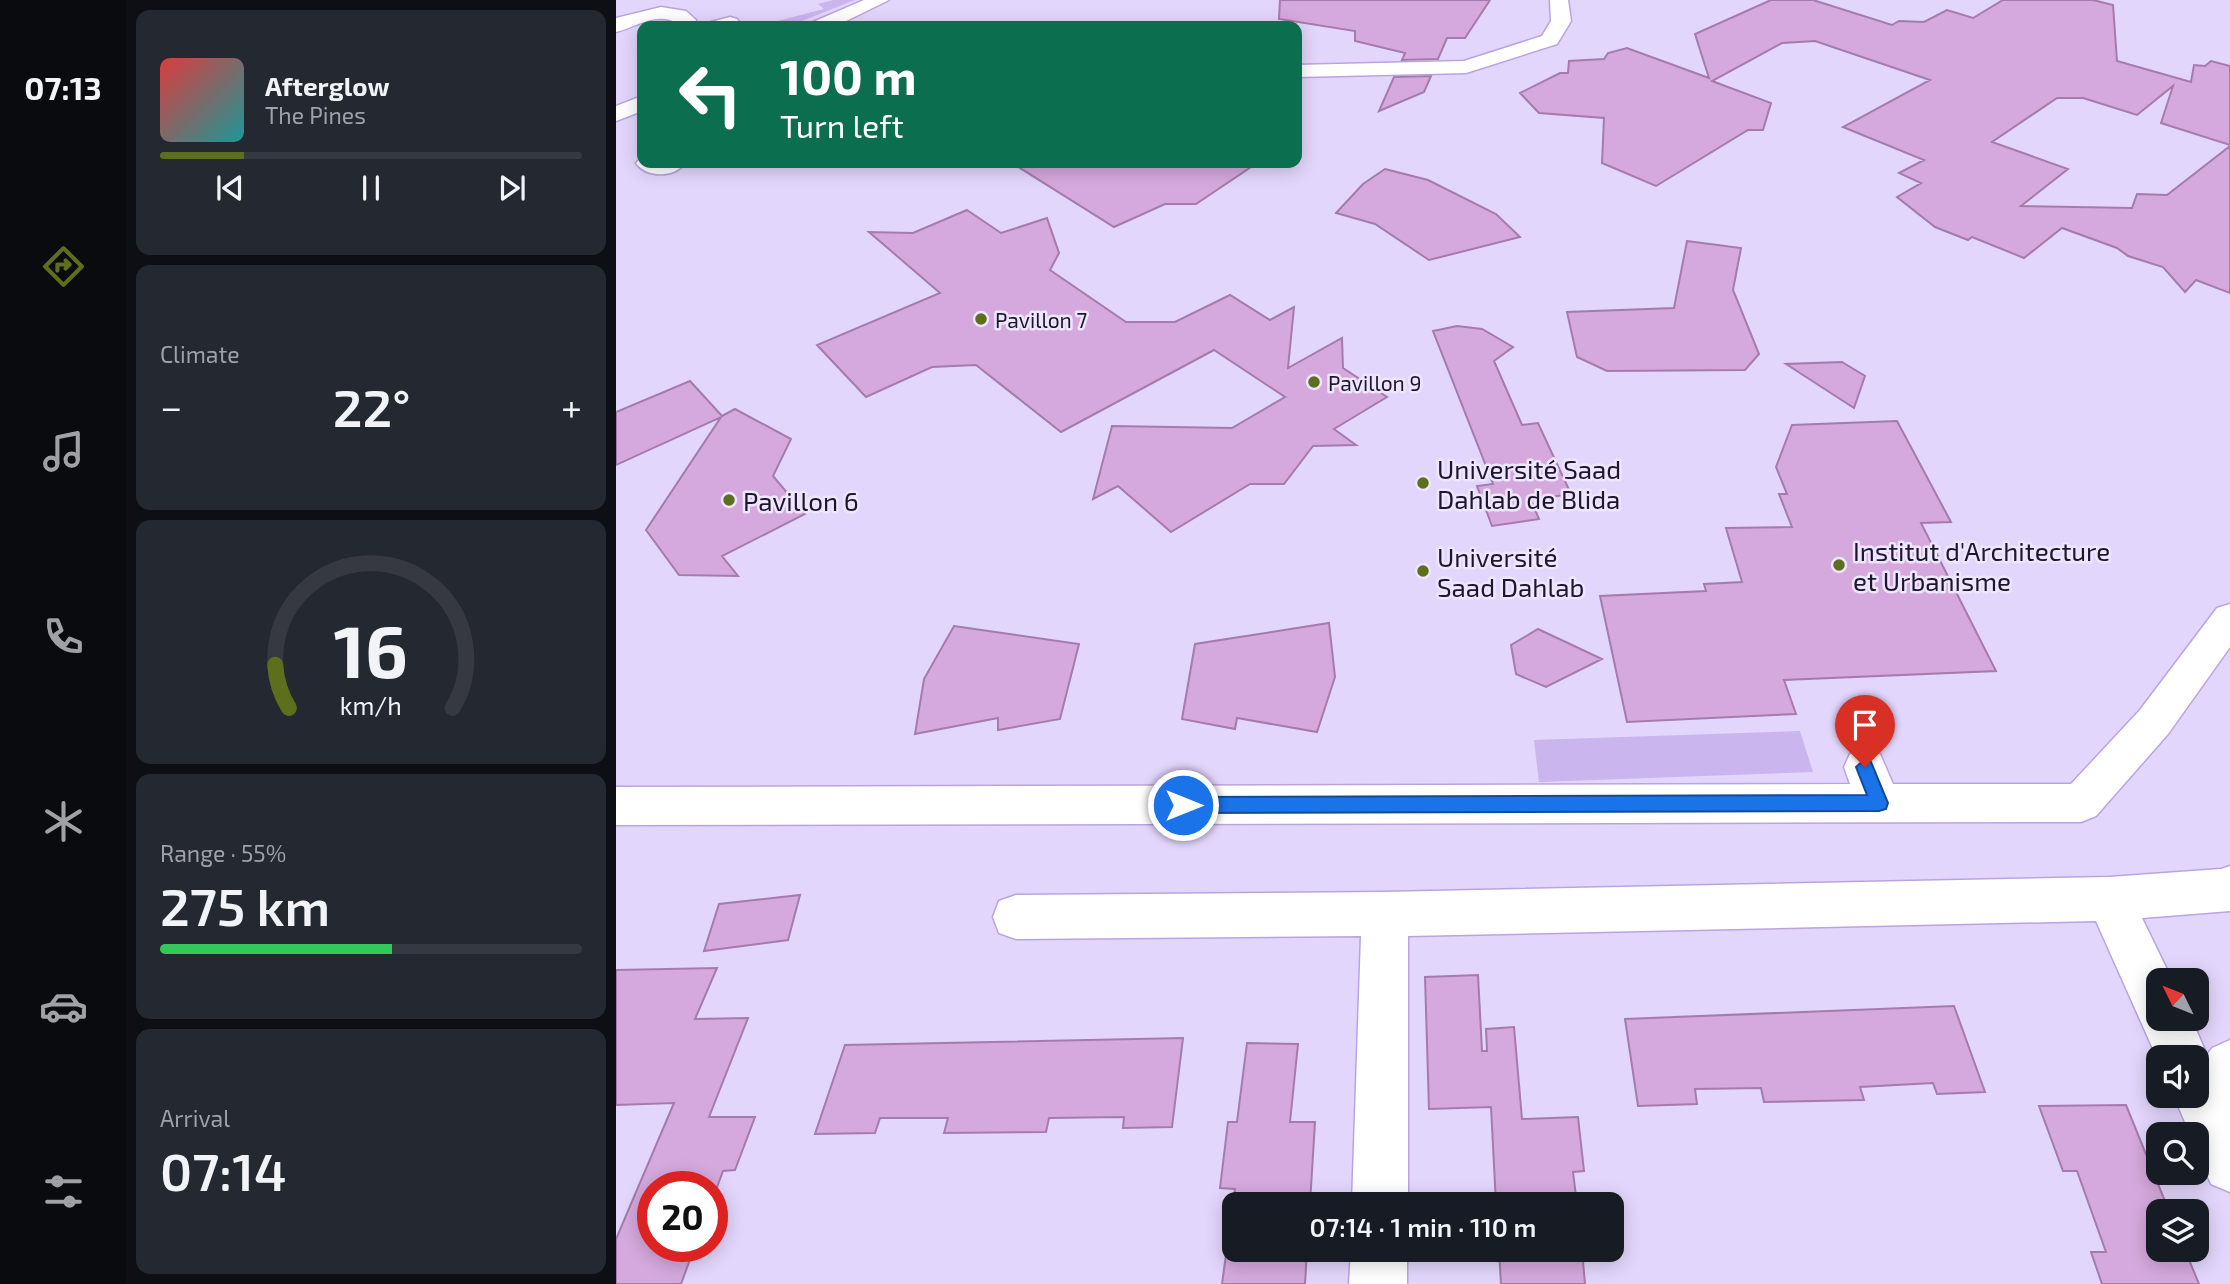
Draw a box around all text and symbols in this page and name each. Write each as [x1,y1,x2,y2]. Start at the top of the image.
text: 100 m [780,46,917,105]
icon: left [665,49,756,140]
text: 07:13 [24,68,102,106]
text: Afterglow [265,70,390,101]
text: The Pines [265,101,366,129]
text: Turn left [780,106,904,144]
icon: previous [211,169,249,207]
icon: pause [352,169,390,207]
icon: next [493,169,531,207]
icon: directions [39,242,88,291]
place label: Pavillon 7 [995,307,1087,332]
marker: Pavillon 7 [973,311,989,327]
text: Climate [160,340,240,368]
place label: Pavillon 9 [1328,370,1421,395]
marker: Pavillon 9 [1306,374,1322,390]
text: 22° [333,375,411,437]
text: − [160,383,182,429]
text: + [561,383,582,429]
icon: music [39,427,88,476]
place label: Université Saad Dahlab de Blida [1437,453,1621,514]
marker: Université Saad Dahlab de Blida [1415,475,1431,491]
place label: Pavillon 6 [743,485,859,516]
marker: Pavillon 6 [721,492,737,508]
place label: Institut d'Architecture et Urbanisme [1853,535,2110,596]
place label: Université Saad Dahlab [1437,541,1584,602]
marker: Institut d'Architecture et Urbanisme [1831,557,1847,573]
marker: Université Saad Dahlab [1415,563,1431,579]
text: 16 [334,605,408,693]
icon: phone [39,612,88,661]
text: km/h [340,690,402,720]
pin [1835,695,1895,767]
icon: arrive [1846,706,1884,744]
position arrow [1146,768,1220,842]
icon: climate [39,797,88,846]
text: Range · 55% [160,839,286,867]
text: 275 km [160,874,330,936]
north arrow [2146,968,2208,1031]
map controls [2146,968,2209,1262]
icon: car [39,982,88,1031]
button: sound [2146,1045,2209,1108]
text: Arrival [160,1104,230,1132]
button: search [2146,1122,2209,1185]
text: 07:14 [160,1139,287,1201]
icon: filters [39,1167,88,1216]
speed limit sign: 20 [637,1171,728,1262]
button: layers [2146,1199,2209,1262]
text: 07:14 · 1 min · 110 m [1310,1211,1536,1242]

